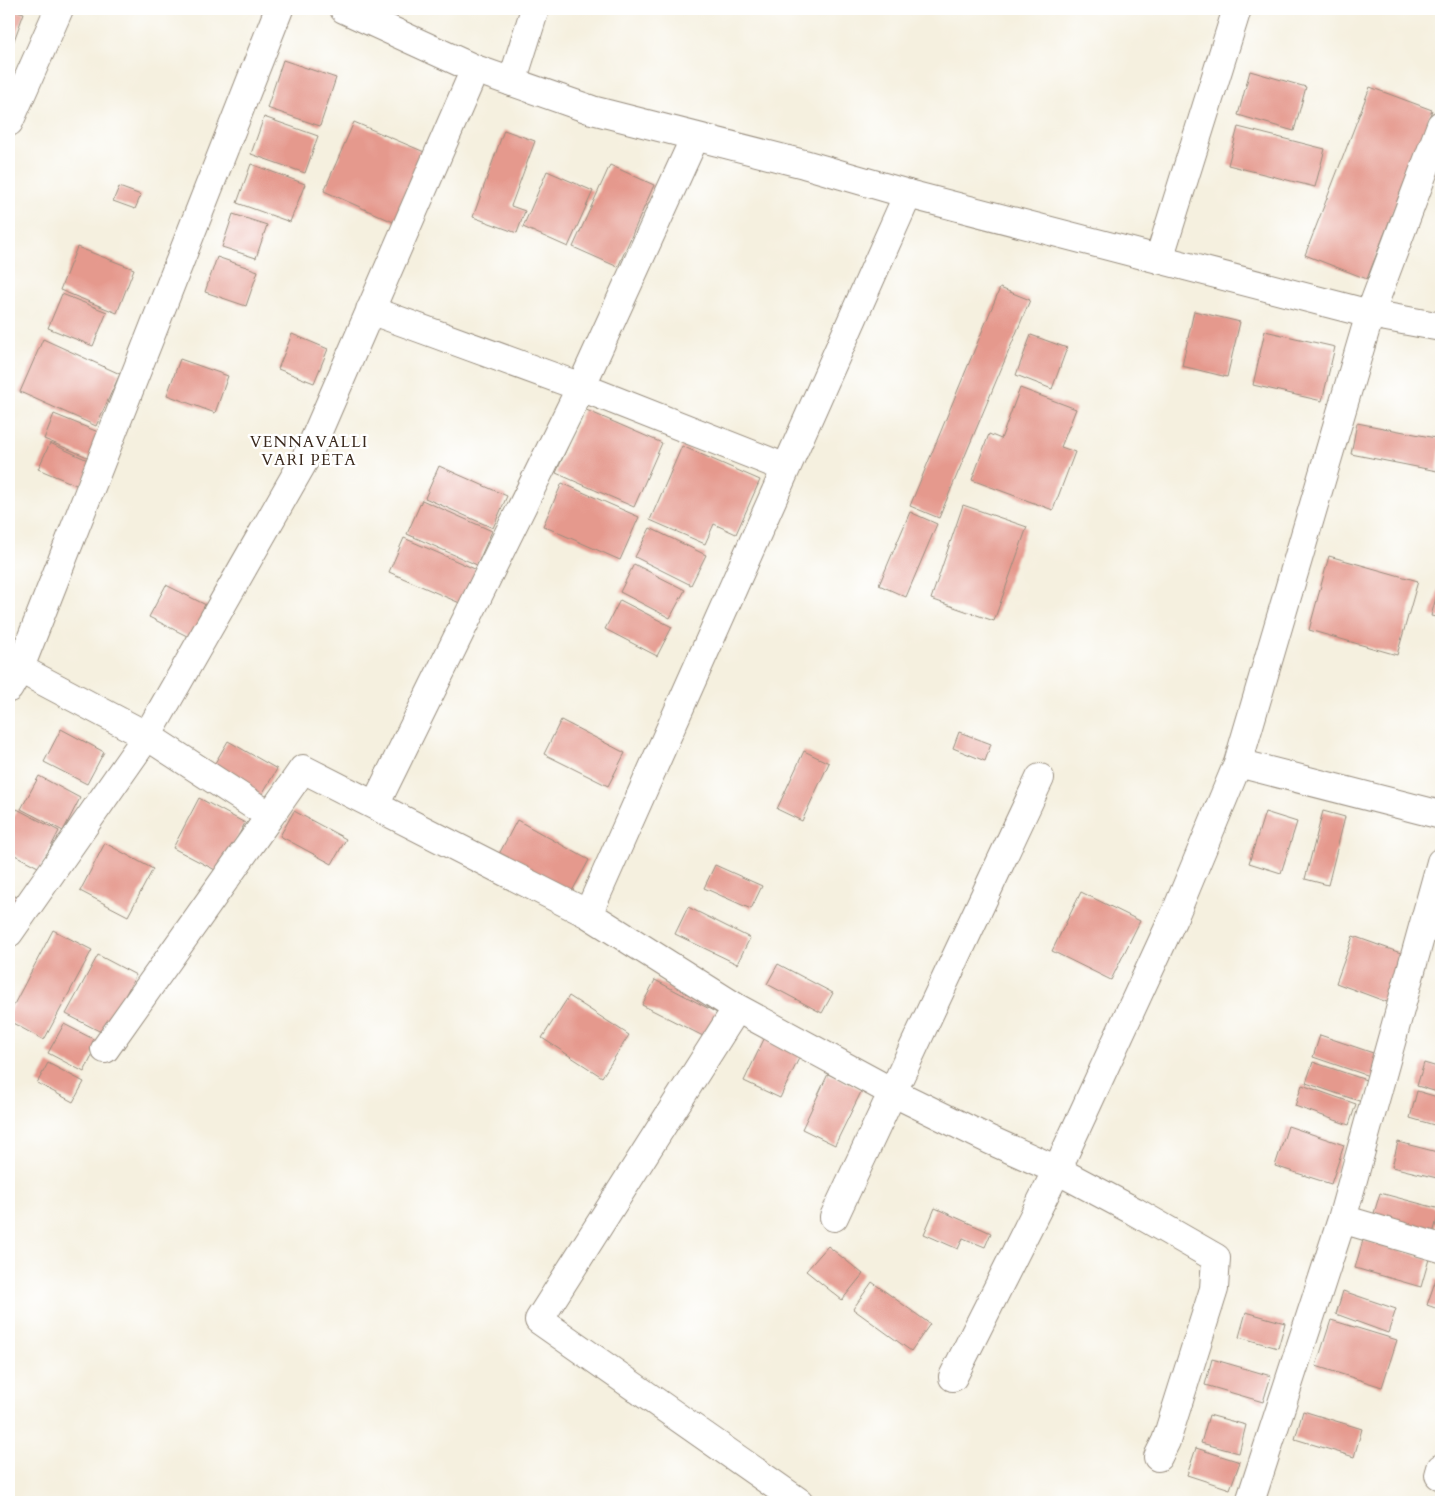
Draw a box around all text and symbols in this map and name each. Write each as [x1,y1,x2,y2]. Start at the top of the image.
district label: VENNAVALLI VARI PETA [250,431,368,471]

